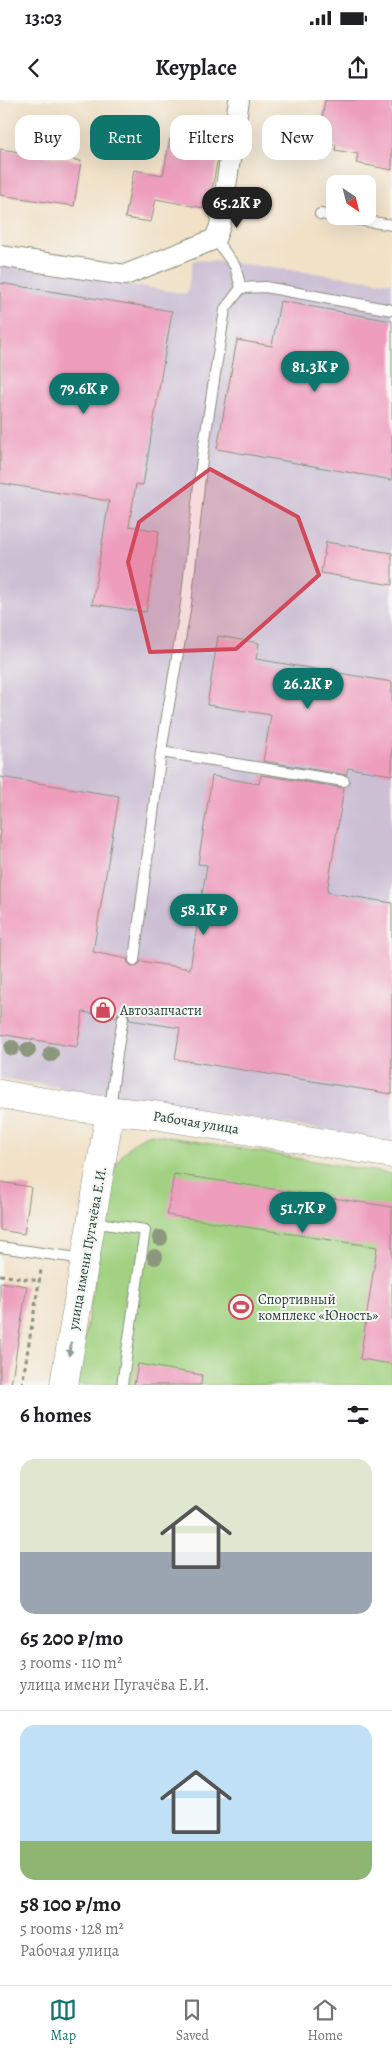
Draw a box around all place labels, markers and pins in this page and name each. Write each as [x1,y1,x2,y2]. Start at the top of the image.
pin: 65.2K ₽ [191,186,283,229]
pin: 81.3K ₽ [269,350,361,393]
pin: 79.6K ₽ [38,372,130,415]
pin: 26.2K ₽ [262,668,354,710]
pin: 58.1K ₽ [158,894,250,936]
shop icon: Автозапчасти [90,997,116,1023]
place label: Автозапчасти [119,1001,202,1020]
pin: 51.7K ₽ [257,1192,349,1234]
place label: Спортивный комплекс «Юность» [258,1290,378,1325]
sports icon: Спортивный комплекс «Юность» [228,1294,254,1320]

